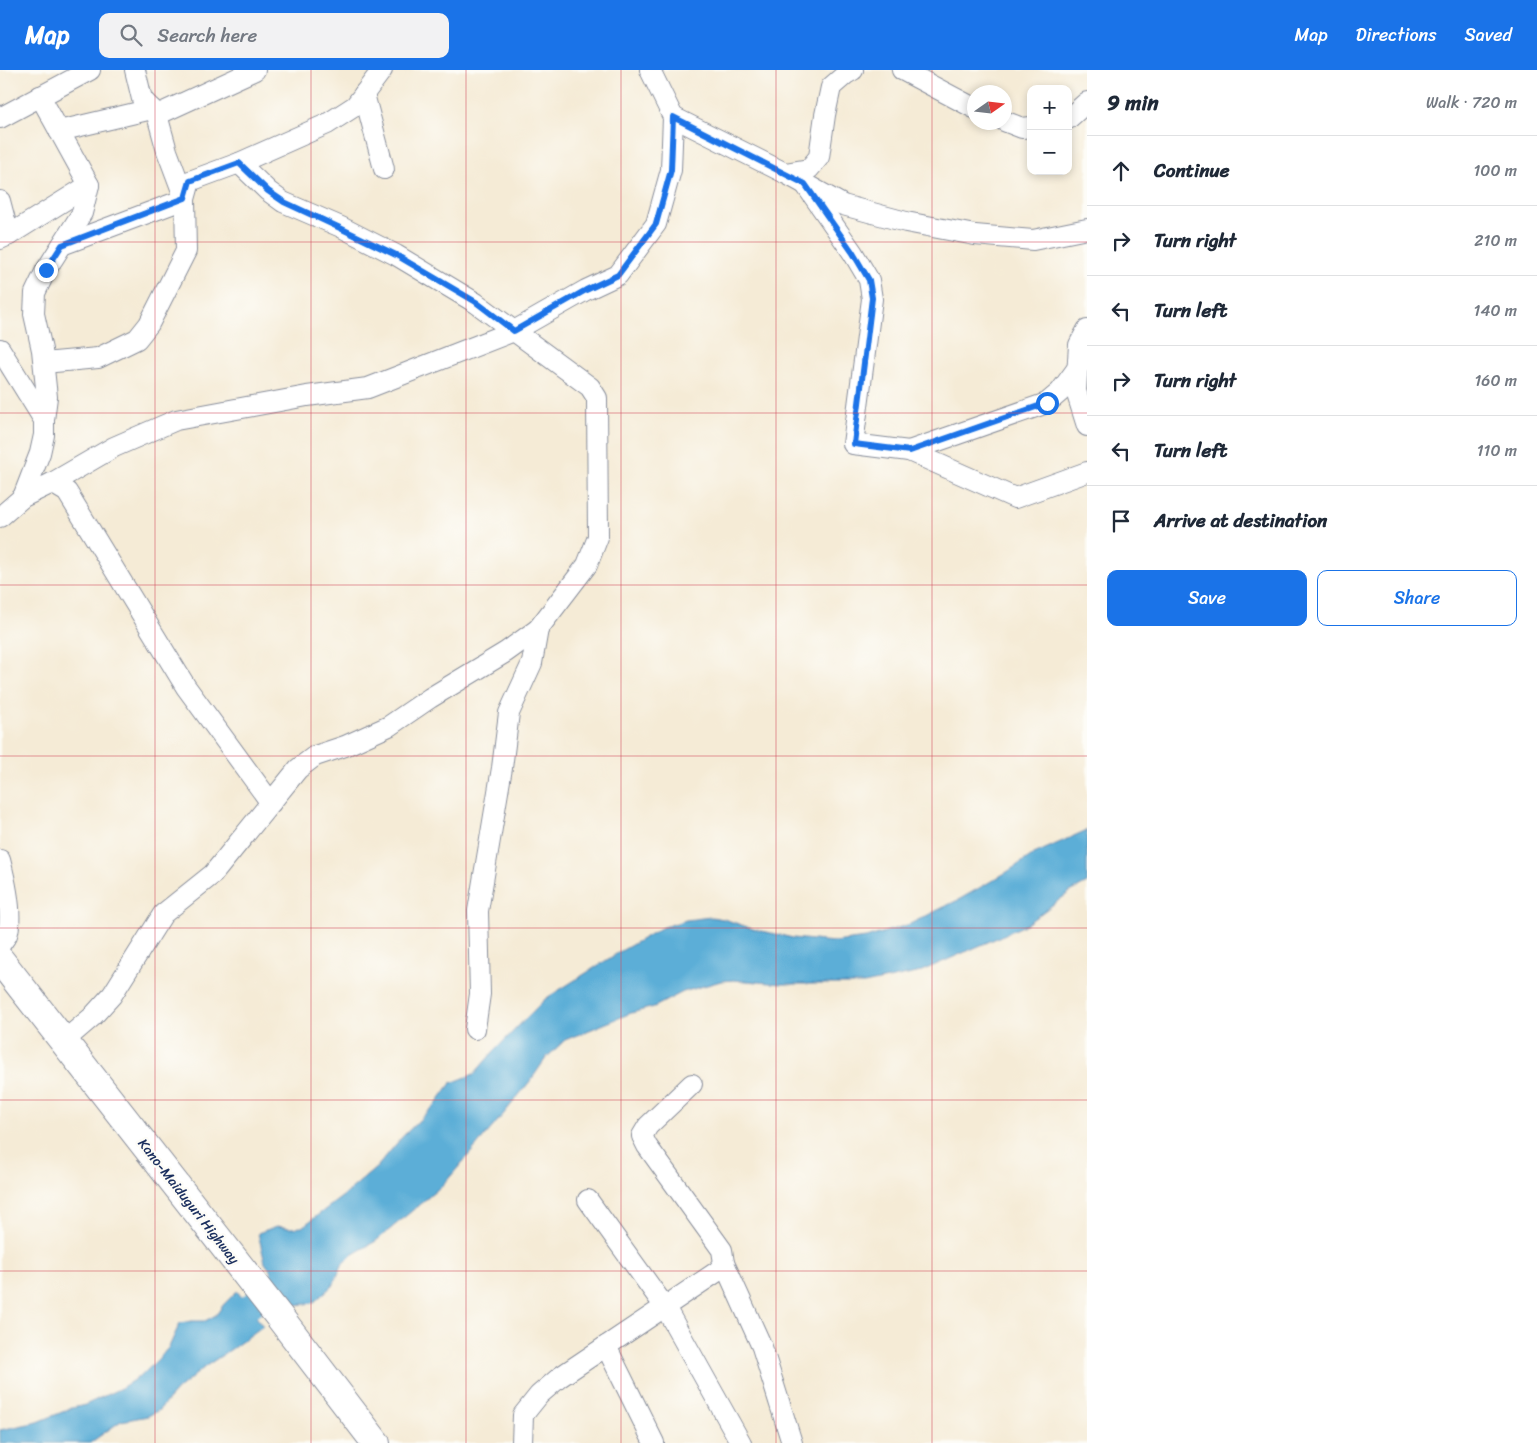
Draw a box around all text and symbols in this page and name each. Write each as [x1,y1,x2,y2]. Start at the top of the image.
search box [99,13,449,58]
text: Map [25,14,69,56]
text: Search here [157,19,257,52]
text: Map [1295,19,1328,51]
text: Directions [1356,19,1437,51]
text: Saved [1465,19,1512,51]
icon: search [117,21,145,49]
text: 9 min [1107,84,1159,122]
north arrow [967,85,1012,130]
map controls [1027,85,1072,175]
button: + [1027,85,1072,130]
text: Walk · 720 m [1426,88,1517,117]
button: − [1027,130,1072,175]
text: Continue [1154,154,1230,187]
text: 100 m [1473,156,1517,185]
icon: ahead [1107,157,1135,185]
text: Turn right [1154,224,1236,257]
text: 210 m [1474,226,1517,255]
icon: right [1107,227,1135,255]
route end [35,259,58,282]
text: Turn left [1154,294,1227,327]
text: 140 m [1474,296,1517,325]
icon: left [1107,297,1135,325]
text: Turn right [1154,364,1236,397]
text: 160 m [1474,366,1517,395]
icon: right [1107,367,1135,395]
route start [1036,392,1059,415]
text: Turn left [1154,434,1227,467]
text: 110 m [1477,436,1517,465]
icon: left [1107,437,1135,465]
text: Arrive at destination [1154,504,1327,537]
icon: arrive [1107,507,1135,535]
button: Save [1107,570,1307,626]
button: Share [1317,570,1517,626]
street label: Kano-Maiduguri Highway [131,1133,246,1270]

